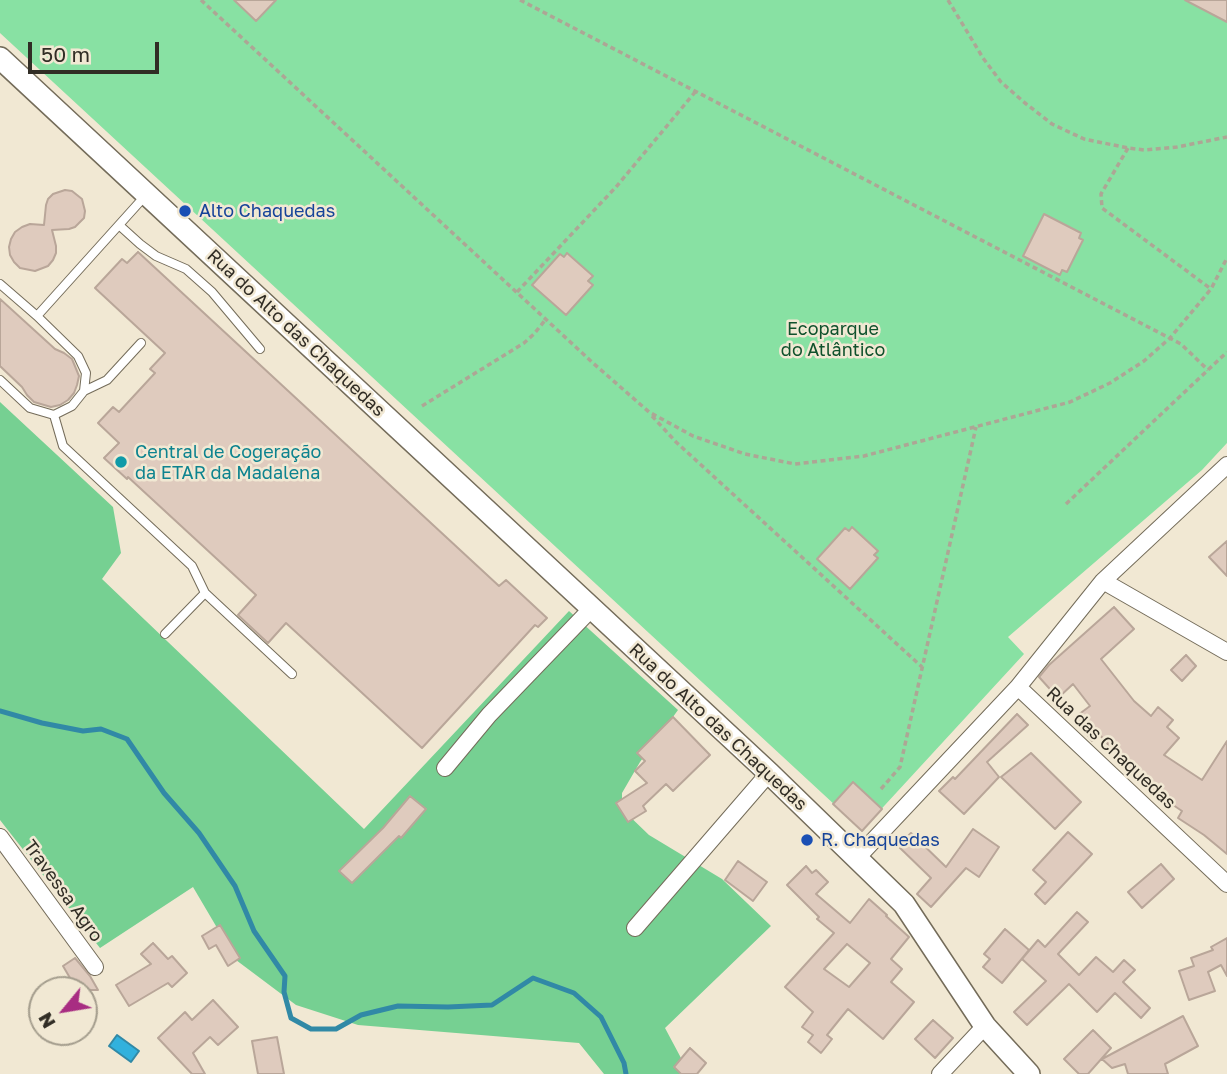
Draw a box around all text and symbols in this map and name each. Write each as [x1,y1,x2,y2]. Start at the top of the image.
scale bar [32,28,163,72]
text: 50 m [41,41,90,67]
place label: Alto Chaquedas [199,200,335,222]
marker: Alto Chaquedas [177,203,193,219]
street label: Rua do Alto das Chaquedas [203,245,389,421]
park label: Ecoparque do Atlântico [781,318,885,360]
place label: Central de Cogeração da ETAR da Madalena [135,441,321,484]
marker: Central de Cogeração da ETAR da Madalena [113,454,129,470]
street label: Rua do Alto das Chaquedas [625,639,811,815]
street label: Rua das Chaquedas [1042,682,1180,814]
place label: R. Chaquedas [821,829,940,851]
marker: R. Chaquedas [799,832,815,848]
street label: Travessa Agro [19,836,107,946]
north arrow [28,976,98,1046]
text: N [33,1009,60,1033]

